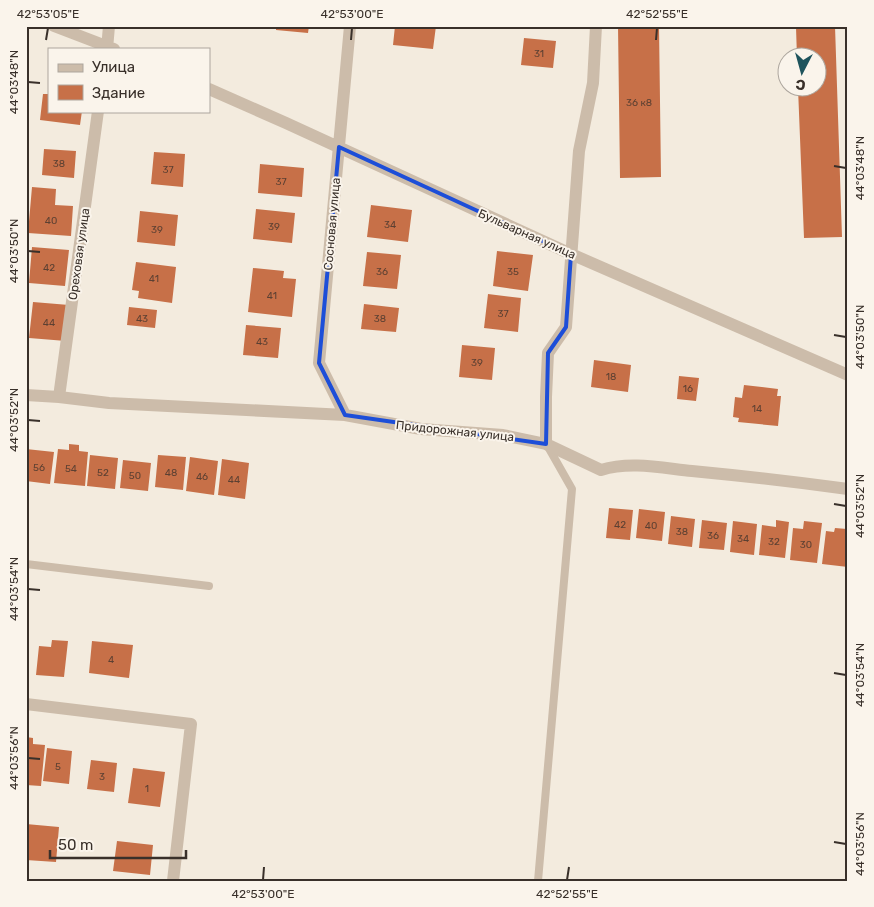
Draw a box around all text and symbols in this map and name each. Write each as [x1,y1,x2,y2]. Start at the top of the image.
text: 42°53'05"E [17,7,79,21]
text: 42°53'00"E [320,7,384,21]
text: 42°52'55"E [626,7,688,21]
legend [48,48,210,112]
house number: 31 [534,48,544,60]
north arrow [776,48,826,98]
text: 44°03'48"N [7,50,21,114]
text: Улица [92,58,135,76]
text: С [795,75,806,93]
text: Здание [92,84,145,102]
house number: 36 к8 [626,97,652,109]
text: 44°03'48"N [853,136,867,200]
house number: 38 [53,158,65,170]
house number: 37 [162,164,174,176]
house number: 37 [275,176,287,188]
street label: Сосновая улица [321,177,343,271]
street label: Бульварная улица [476,206,578,262]
street label: Ореховая улица [66,207,92,301]
house number: 40 [45,215,57,227]
text: 44°03'50"N [7,219,21,283]
house number: 34 [384,219,396,231]
house number: 39 [268,221,280,233]
house number: 39 [151,224,163,236]
house number: 42 [43,262,55,274]
house number: 36 [376,266,388,278]
house number: 35 [507,266,519,278]
house number: 41 [149,273,159,285]
house number: 41 [267,290,277,302]
text: 44°03'50"N [853,305,867,369]
house number: 37 [497,308,509,320]
house number: 43 [136,313,148,325]
house number: 38 [374,313,386,325]
house number: 44 [43,317,55,329]
house number: 43 [256,336,268,348]
house number: 39 [471,357,483,369]
house number: 18 [606,371,616,383]
house number: 16 [683,383,693,395]
text: 44°03'52"N [7,388,21,452]
house number: 14 [752,403,762,415]
street label: Придорожная улица [395,418,515,444]
house number: 56 [33,462,45,474]
house number: 54 [65,463,77,475]
house number: 52 [97,467,109,479]
house number: 48 [165,467,177,479]
house number: 50 [129,470,141,482]
house number: 46 [196,471,208,483]
house number: 44 [228,474,240,486]
text: 44°03'52"N [853,474,867,538]
house number: 42 [614,519,626,531]
house number: 40 [645,520,657,532]
house number: 38 [676,526,688,538]
house number: 36 [707,530,719,542]
house number: 34 [737,533,749,545]
house number: 32 [768,536,780,548]
house number: 30 [800,539,812,551]
text: 44°03'54"N [7,557,21,621]
text: 44°03'54"N [853,643,867,707]
house number: 4 [108,654,114,666]
text: 44°03'56"N [7,726,21,790]
house number: 5 [55,761,61,773]
house number: 3 [99,771,105,783]
house number: 1 [145,783,149,795]
text: 44°03'56"N [853,812,867,876]
scale bar [50,827,186,859]
text: 50 m [58,836,93,854]
text: 42°53'00"E [231,887,295,901]
text: 42°52'55"E [536,887,598,901]

